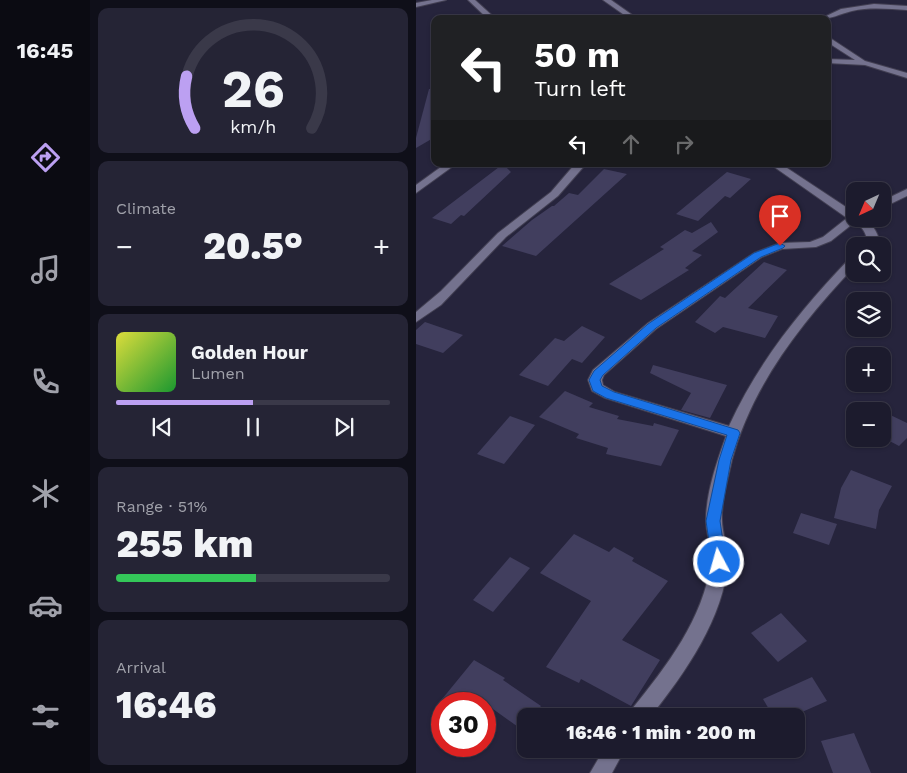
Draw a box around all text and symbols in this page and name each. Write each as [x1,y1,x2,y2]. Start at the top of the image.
text: 50 m [534,34,620,76]
icon: left [451,35,516,100]
text: 16:45 [17,38,73,63]
text: 26 [221,59,285,120]
text: Turn left [534,76,626,101]
text: km/h [230,116,276,137]
icon: left [564,130,592,158]
icon: ahead [617,130,645,158]
icon: right [670,130,698,158]
icon: directions [28,140,63,175]
north arrow [846,182,891,228]
map controls [846,182,891,447]
pin [759,195,801,246]
text: Climate [116,199,176,218]
icon: arrive [766,202,794,230]
text: 20.5° [203,224,303,268]
text: − [116,230,133,263]
text: + [373,230,390,263]
button: search [846,237,891,282]
icon: music [28,252,63,287]
button: layers [846,292,891,337]
text: Golden Hour [191,341,308,364]
button: + [846,347,891,392]
icon: phone [28,364,63,399]
text: Lumen [191,364,245,383]
button: − [846,402,891,447]
icon: previous [148,413,176,441]
icon: pause [239,413,267,441]
icon: next [330,413,358,441]
icon: climate [28,476,63,511]
text: Range · 51% [116,497,207,516]
text: 255 km [116,522,253,566]
position arrow [692,535,744,587]
icon: car [28,588,63,623]
text: Arrival [116,658,166,677]
text: 16:46 [116,683,217,727]
speed limit sign: 30 [431,692,496,757]
icon: filters [28,699,63,734]
text: 16:46 · 1 min · 200 m [566,721,756,744]

